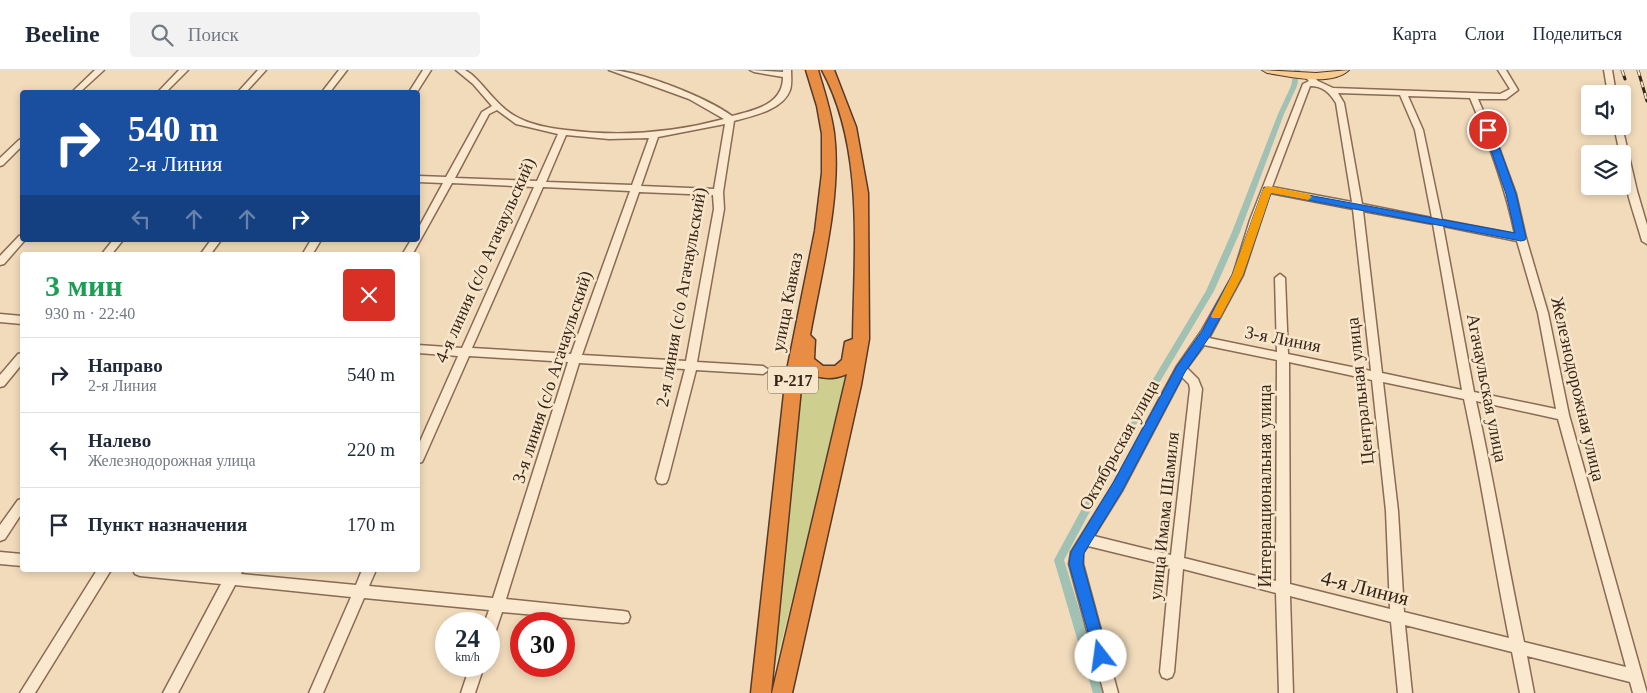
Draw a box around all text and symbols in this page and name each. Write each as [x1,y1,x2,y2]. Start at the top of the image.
search box [130,12,480,57]
text: Beeline [25,21,100,47]
icon: search [148,21,176,49]
text: Поиск [188,24,239,45]
text: Карта [1392,24,1437,44]
text: Слои [1465,24,1504,44]
text: Поделиться [1532,24,1622,44]
map controls [1581,85,1631,195]
button: sound [1581,85,1631,135]
pin [1467,109,1509,151]
icon: right [45,110,110,175]
text: 540 m [128,110,218,149]
icon: arrive [1474,116,1502,144]
button: layers [1581,145,1631,195]
text: 2-я Линия [128,151,222,176]
street label: 4-я линия (с/о Агачаульский) [431,154,540,366]
street label: 2-я линия (с/о Агачаульский) [652,186,711,408]
icon: left [127,205,155,233]
icon: ahead [180,205,208,233]
icon: ahead [233,205,261,233]
icon: right [286,205,314,233]
street label: улица Кавказ [768,251,806,353]
street label: 3-я линия (с/о Агачаульский) [508,268,597,486]
text: 3 мин [45,269,123,302]
button: close [343,269,395,321]
street label: Железнодорожная улица [1547,295,1609,483]
text: 930 m · 22:40 [45,305,135,322]
street label: Агачаульская улица [1463,312,1511,464]
street label: Центральная улица [1342,316,1378,466]
street label: 3-я Линия [1243,322,1323,356]
text: Направо [88,355,163,376]
icon: right [45,361,73,389]
text: 540 m [347,364,395,385]
road number: Р-217 [768,366,818,394]
text: 2-я Линия [88,377,157,394]
street label: Октябрьская улица [1075,377,1163,513]
street label: Интернациональная улица [1255,384,1275,588]
text: Налево [88,430,151,451]
street label: улица Имама Шамиля [1145,431,1183,601]
icon: left [45,436,73,464]
text: 220 m [347,439,395,460]
text: Железнодорожная улица [88,452,256,469]
icon: arrive [45,511,73,539]
text: Пункт назначения [88,514,247,535]
text: 170 m [347,514,395,535]
street label: 4-я Линия [1318,565,1412,611]
speed limit sign: 30 [510,612,575,677]
text: 24 [455,625,480,652]
position arrow [1074,629,1126,681]
text: km/h [455,650,480,664]

